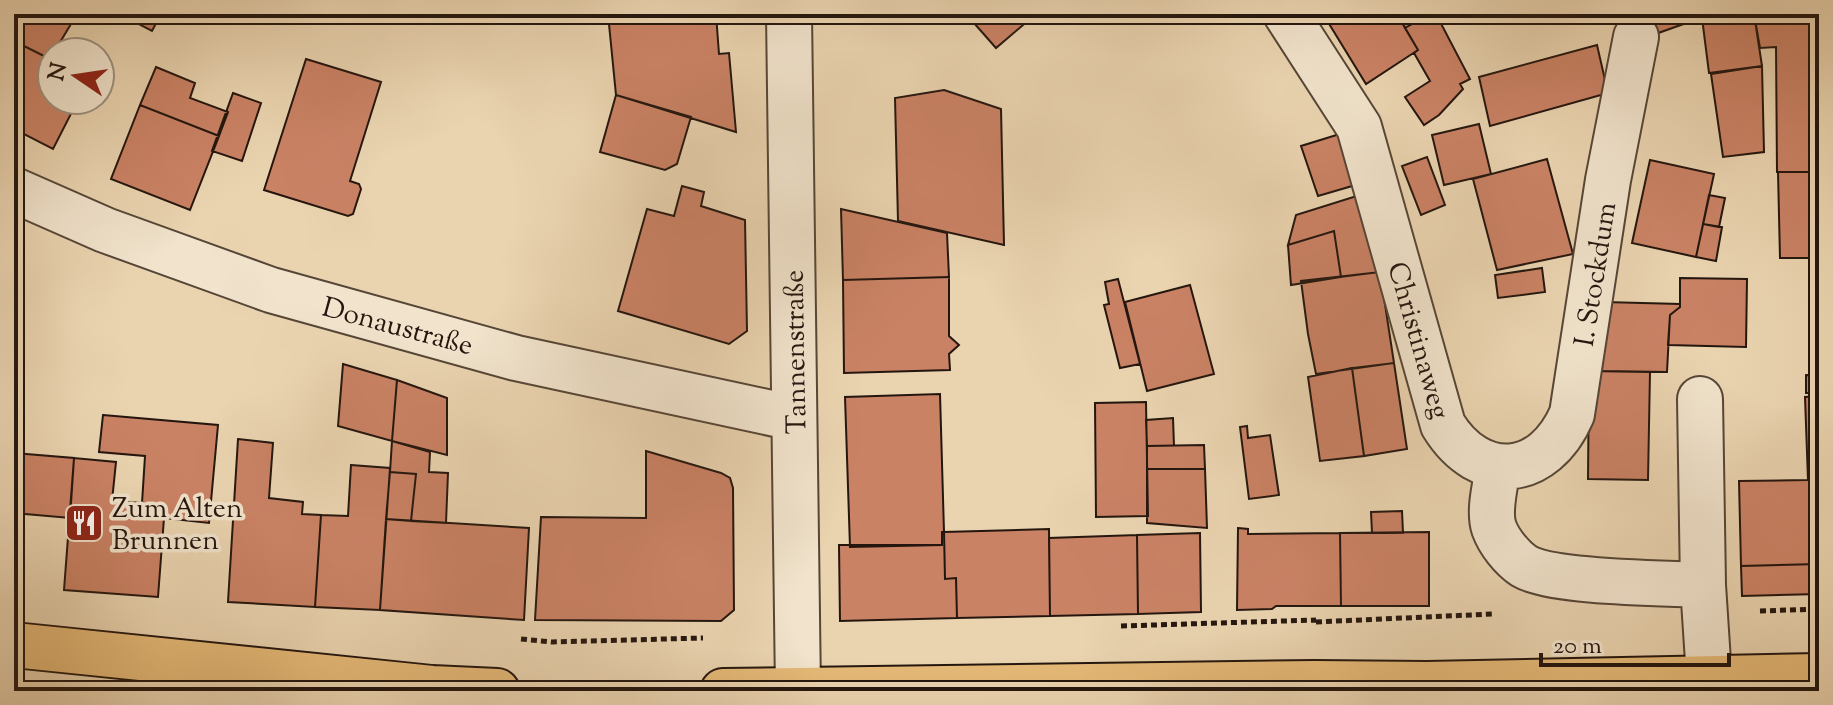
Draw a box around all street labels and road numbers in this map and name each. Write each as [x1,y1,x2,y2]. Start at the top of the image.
street label: I. Stockdum [1566,199,1628,350]
street label: Christinaweg [1376,258,1459,424]
street label: Tannenstraße [776,269,818,434]
street label: Donaustraße [317,289,477,367]

